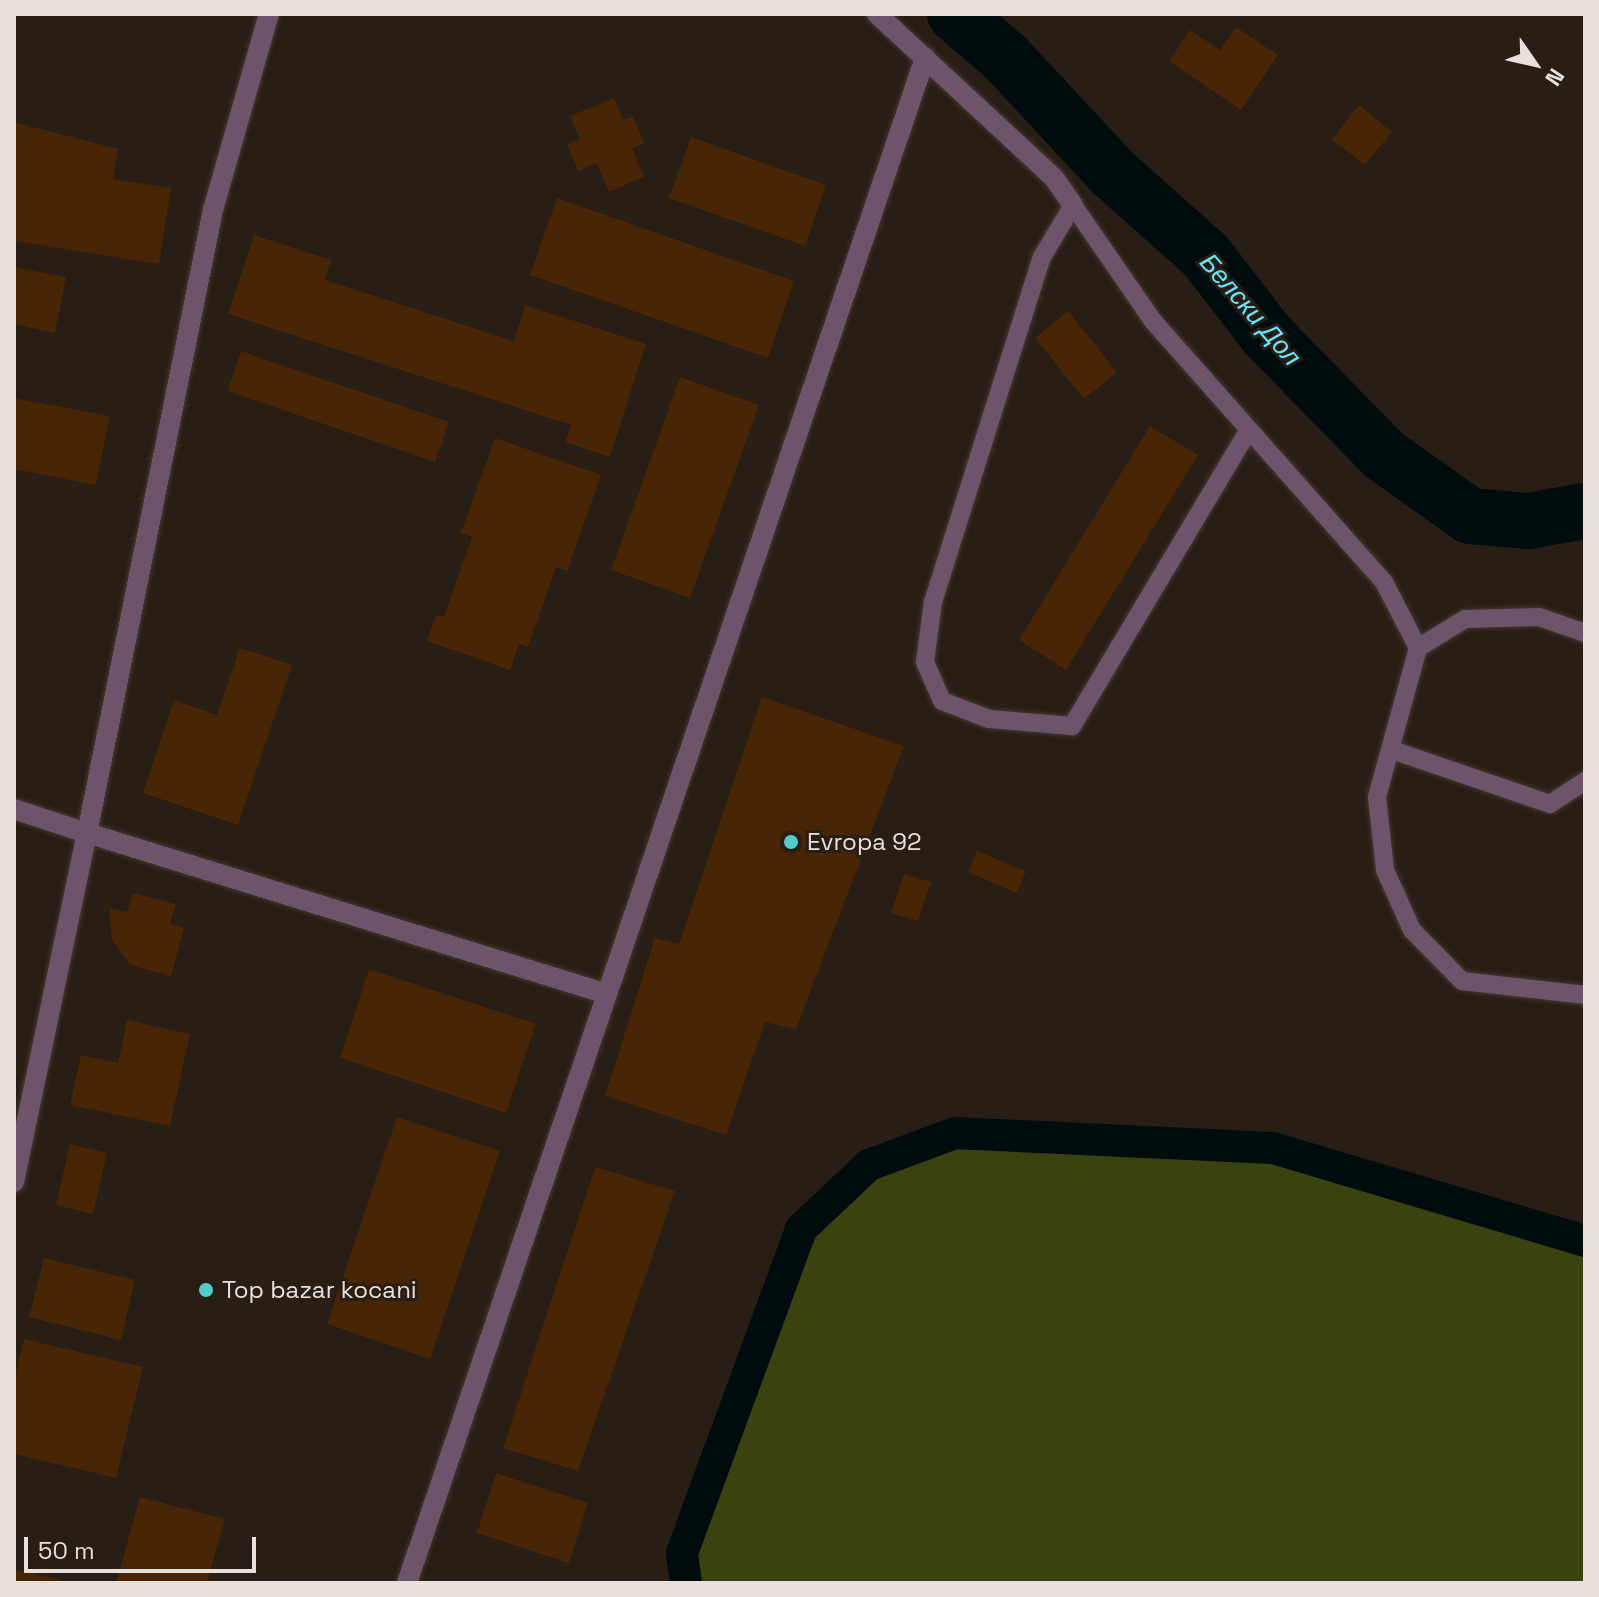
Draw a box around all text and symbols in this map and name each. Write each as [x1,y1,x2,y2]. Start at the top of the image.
north arrow [1495,24,1575,104]
text: N [1539,63,1571,91]
water label: Белски Дол [1193,248,1307,372]
place label: Evropa 92 [807,828,921,856]
marker: Evropa 92 [782,833,800,851]
place label: Top bazar kocani [222,1276,417,1304]
marker: Top bazar kocani [197,1281,215,1299]
scale bar [28,1521,260,1571]
text: 50 m [38,1535,95,1566]

